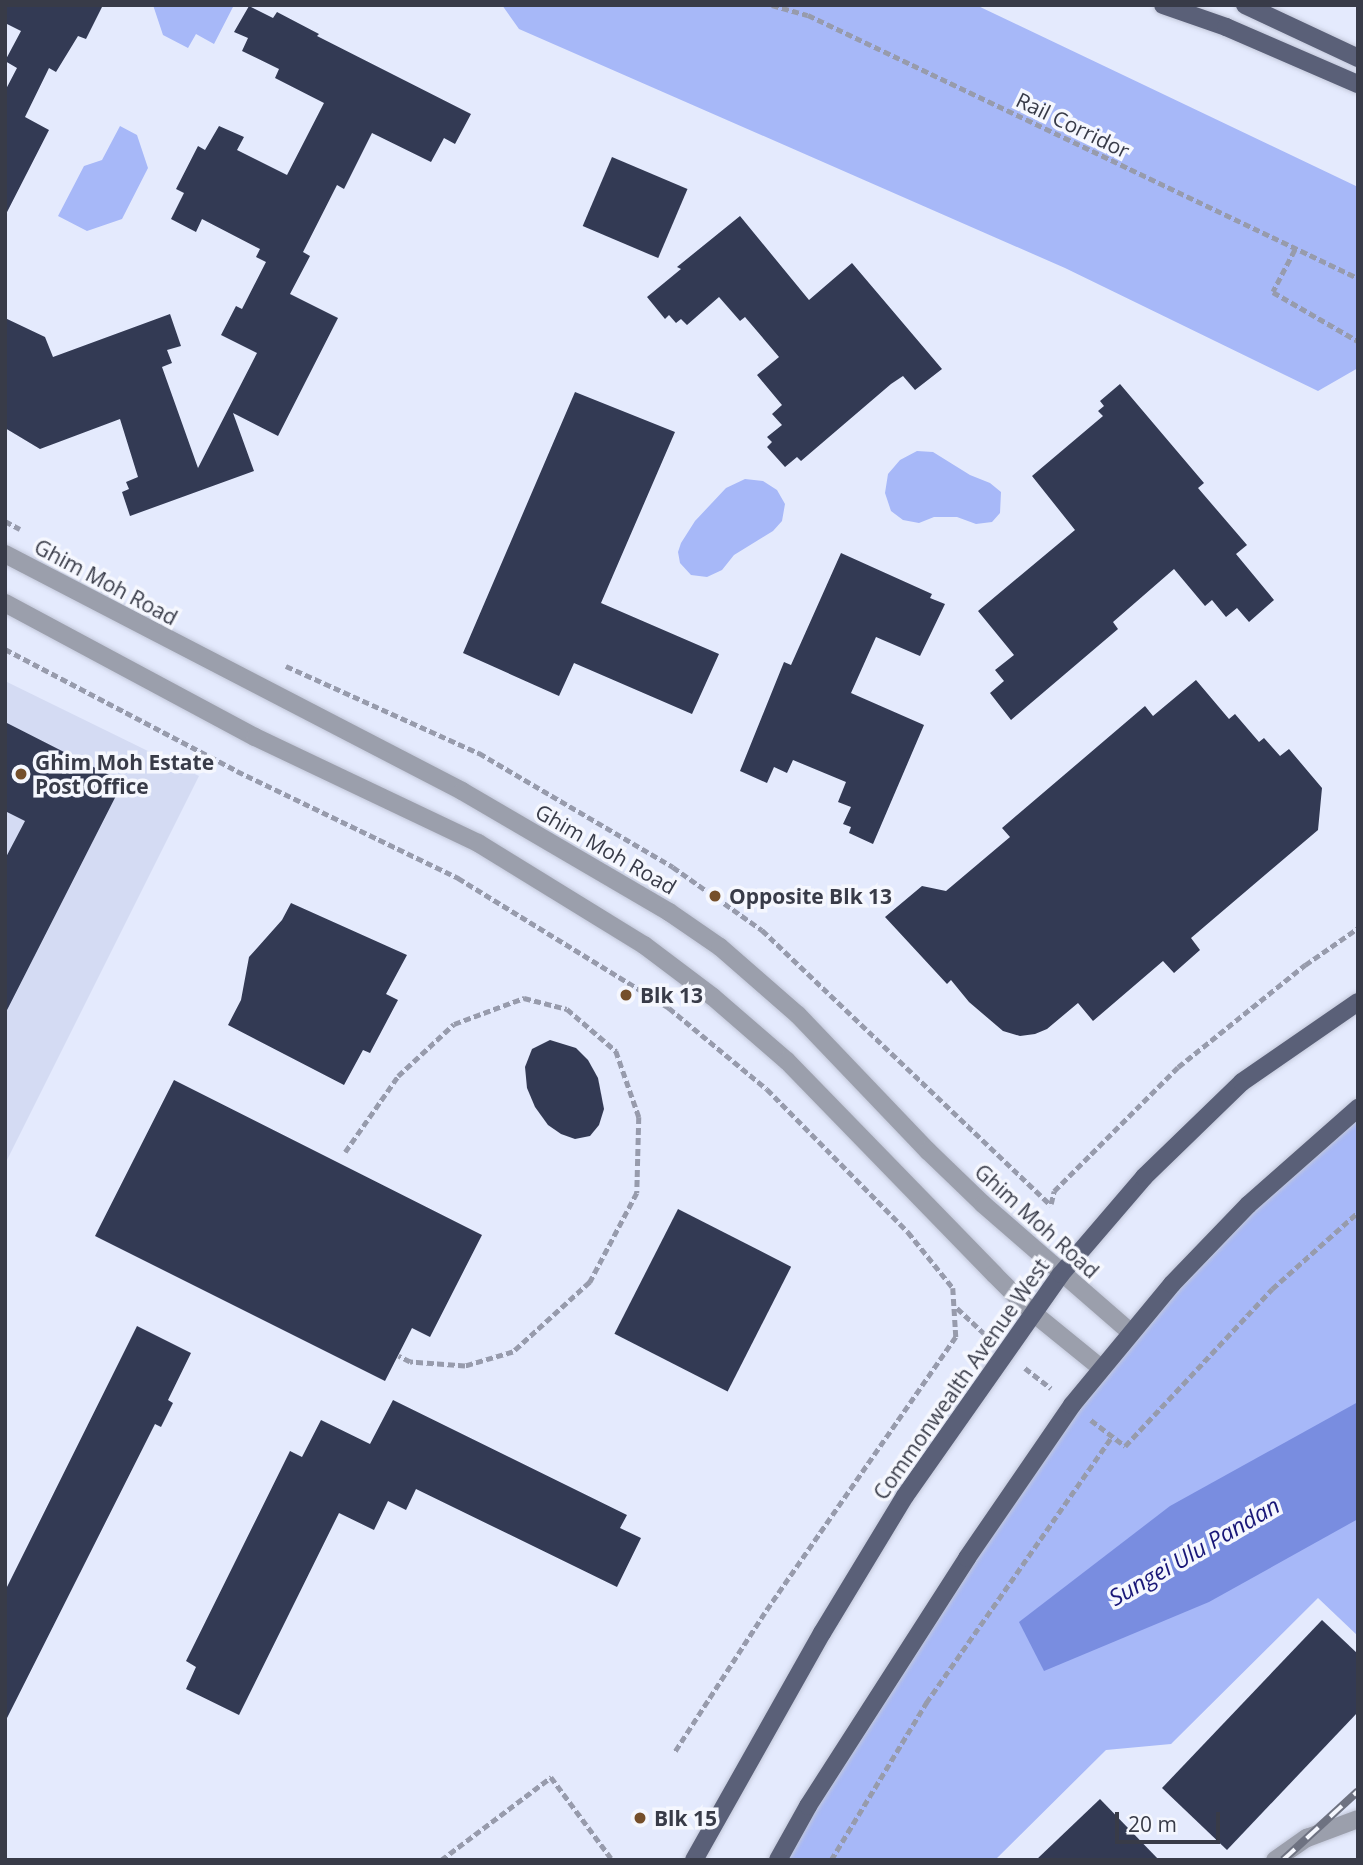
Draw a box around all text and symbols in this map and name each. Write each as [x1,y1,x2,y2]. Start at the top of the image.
street label: Rail Corridor [1012,87,1134,163]
street label: Ghim Moh Road [30,534,182,630]
place label: Ghim Moh Estate Post Office [35,749,214,799]
marker: Ghim Moh Estate Post Office [13,766,29,782]
street label: Ghim Moh Road [531,799,681,899]
place label: Opposite Blk 13 [729,883,892,909]
marker: Opposite Blk 13 [707,888,723,904]
place label: Blk 13 [640,982,703,1008]
marker: Blk 13 [618,987,634,1003]
street label: Ghim Moh Road [970,1159,1104,1283]
street label: Commonwealth Avenue West [868,1254,1054,1504]
water label: Sungei Ulu Pandan [1104,1491,1284,1611]
scale bar [1118,1798,1223,1842]
place label: Blk 15 [654,1805,717,1831]
marker: Blk 15 [632,1810,648,1826]
text: 20 m [1128,1810,1177,1838]

